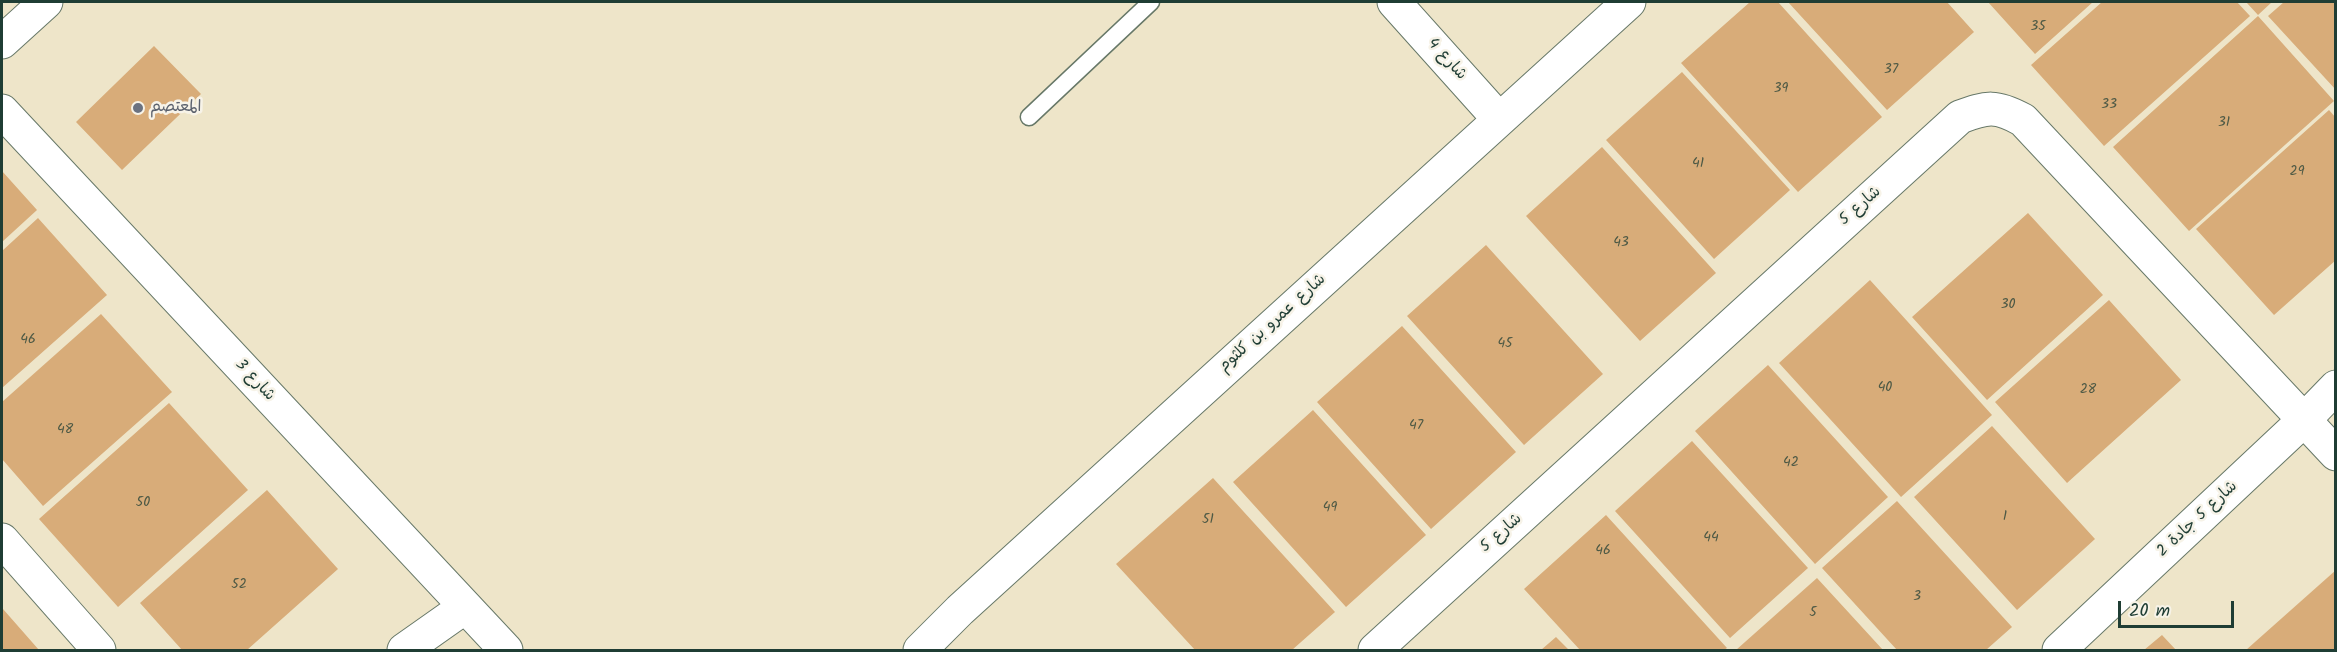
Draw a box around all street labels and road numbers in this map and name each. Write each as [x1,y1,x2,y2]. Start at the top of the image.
street label: شارع 4 [1422,35,1470,85]
street label: شارع 5 [1836,183,1886,231]
street label: شارع عمرو بن كلثوم [1215,271,1331,377]
street label: شارع 3 [230,356,278,406]
street label: شارع 5 جادة 2 [2154,478,2242,562]
street label: شارع 5 [1477,510,1527,558]

